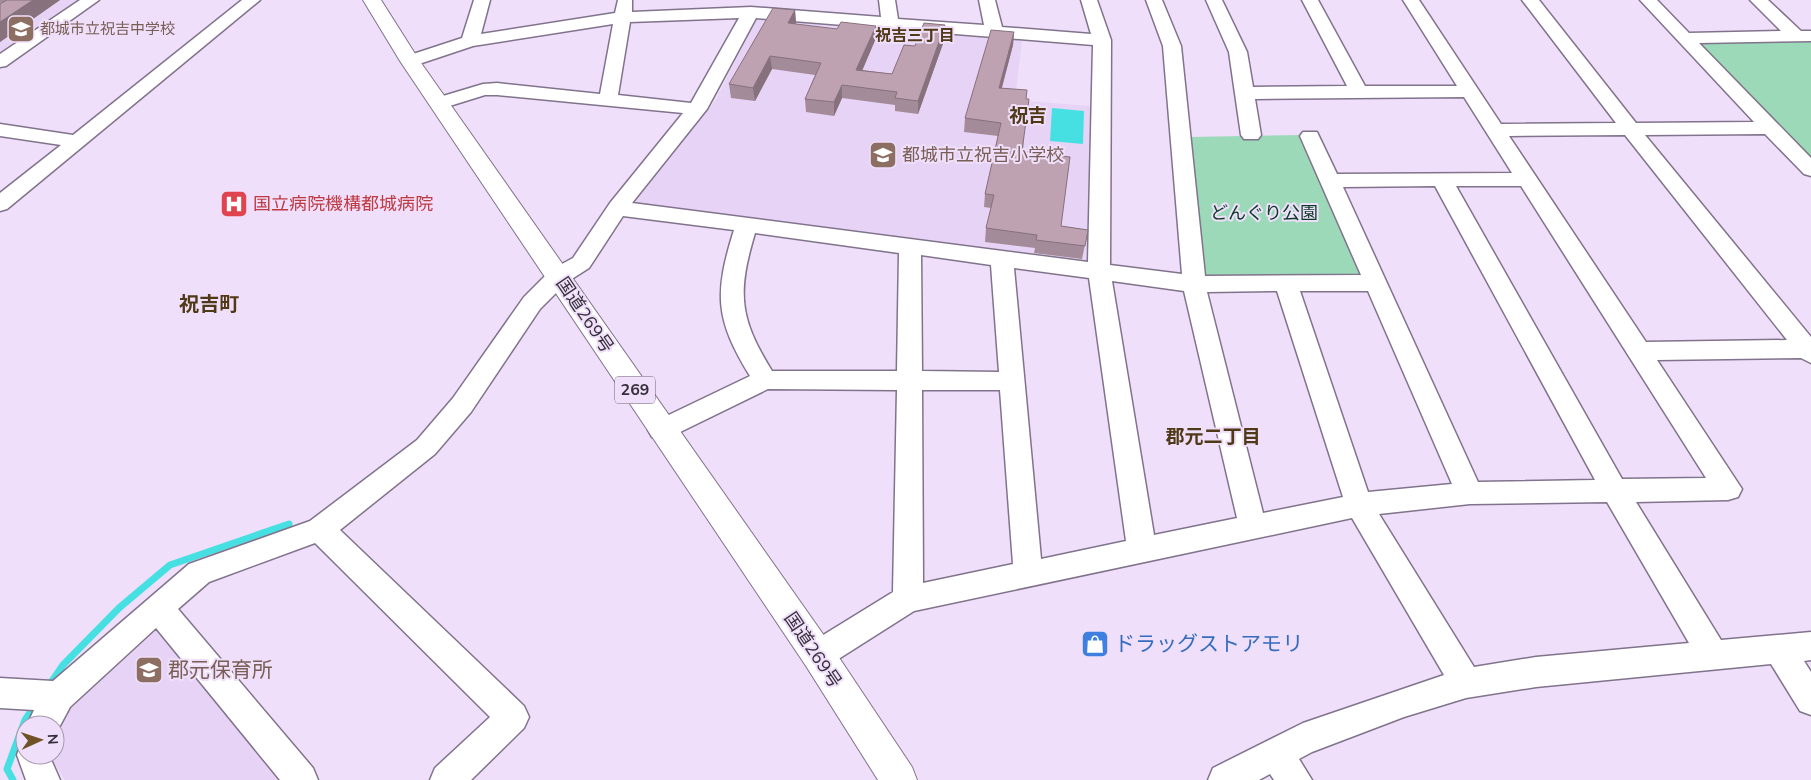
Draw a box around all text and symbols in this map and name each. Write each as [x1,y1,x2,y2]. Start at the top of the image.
school or university icon: 都城市立祝吉中学校 [6,14,36,44]
place label: 都城市立祝吉中学校 [40,19,175,39]
district label: 祝吉三丁目 [875,25,955,47]
district label: 祝吉 [1009,103,1047,129]
school or university icon: 都城市立祝吉小学校 [868,140,898,170]
place label: 都城市立祝吉小学校 [902,143,1064,167]
hospital icon: 国立病院機構都城病院 [219,189,249,219]
place label: 国立病院機構都城病院 [253,192,433,216]
park label: どんぐり公園 [1210,201,1318,225]
street label: 国道269号 [551,272,619,358]
district label: 祝吉町 [179,291,239,318]
road number: 269 [615,376,655,404]
district label: 郡元二丁目 [1165,424,1261,450]
street label: 国道269号 [779,607,847,693]
shop icon: ドラッグストアモリ [1080,629,1110,659]
place label: ドラッグストアモリ [1114,630,1303,658]
school or university icon: 郡元保育所 [134,655,164,685]
place label: 郡元保育所 [168,656,273,684]
north arrow [15,715,65,765]
text: N [43,734,62,745]

